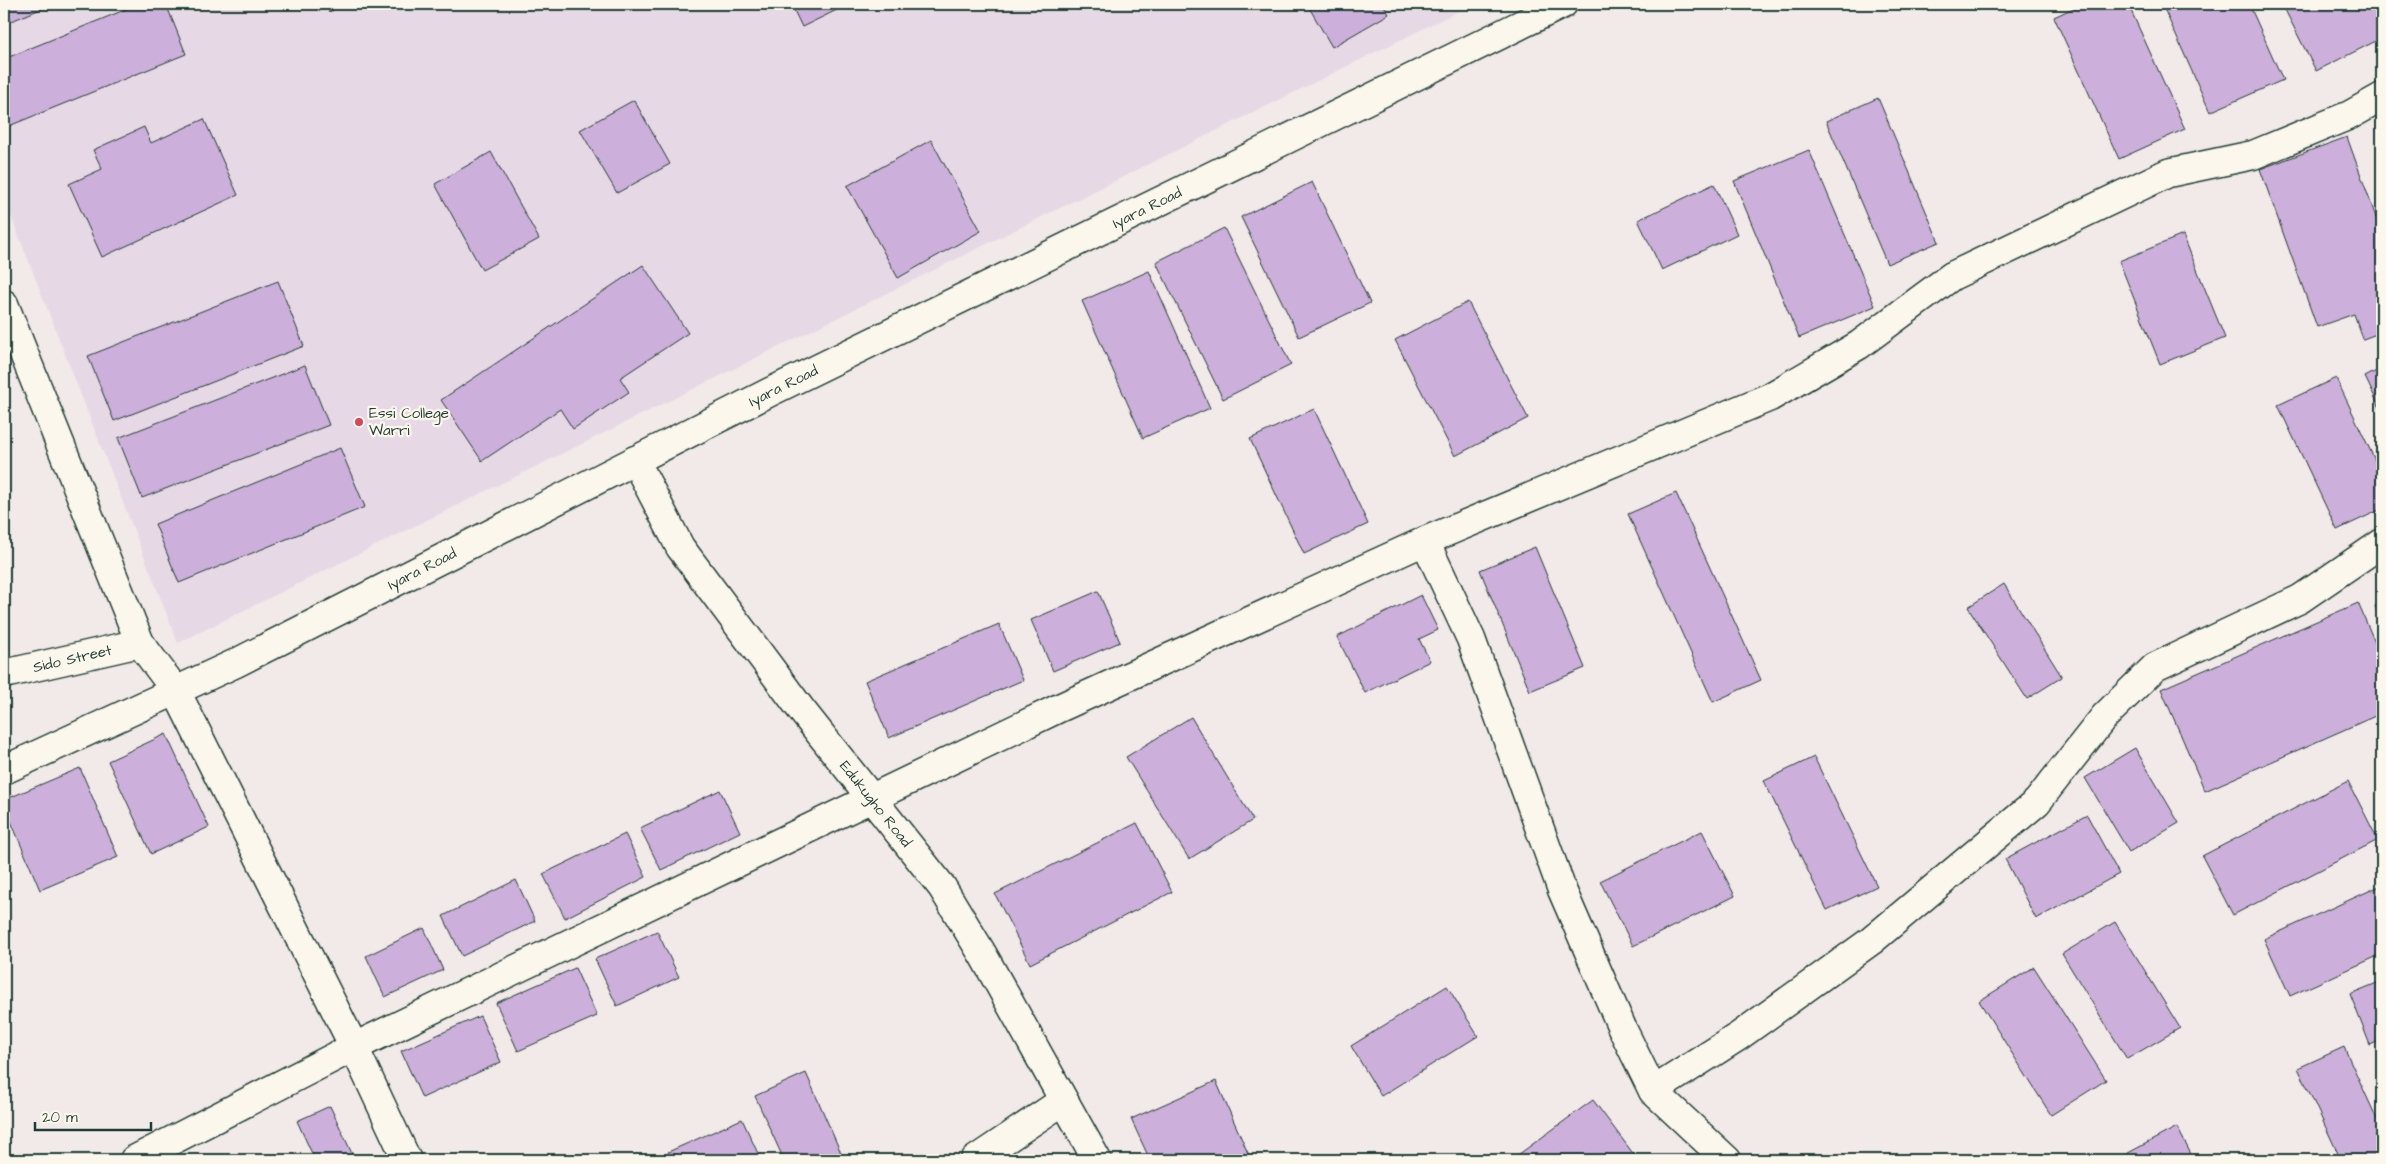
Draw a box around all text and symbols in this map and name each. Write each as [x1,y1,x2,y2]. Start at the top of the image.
street label: Iyara Road [1109,182,1185,233]
street label: Iyara Road [745,360,822,412]
place label: Essi College Warri [369,403,449,441]
marker: Essi College Warri [353,416,365,428]
street label: Iyara Road [384,542,460,595]
street label: Sido Street [31,639,114,678]
street label: Edukugho Road [835,756,917,852]
scale bar [35,1099,151,1131]
text: 20 m [42,1107,78,1128]

